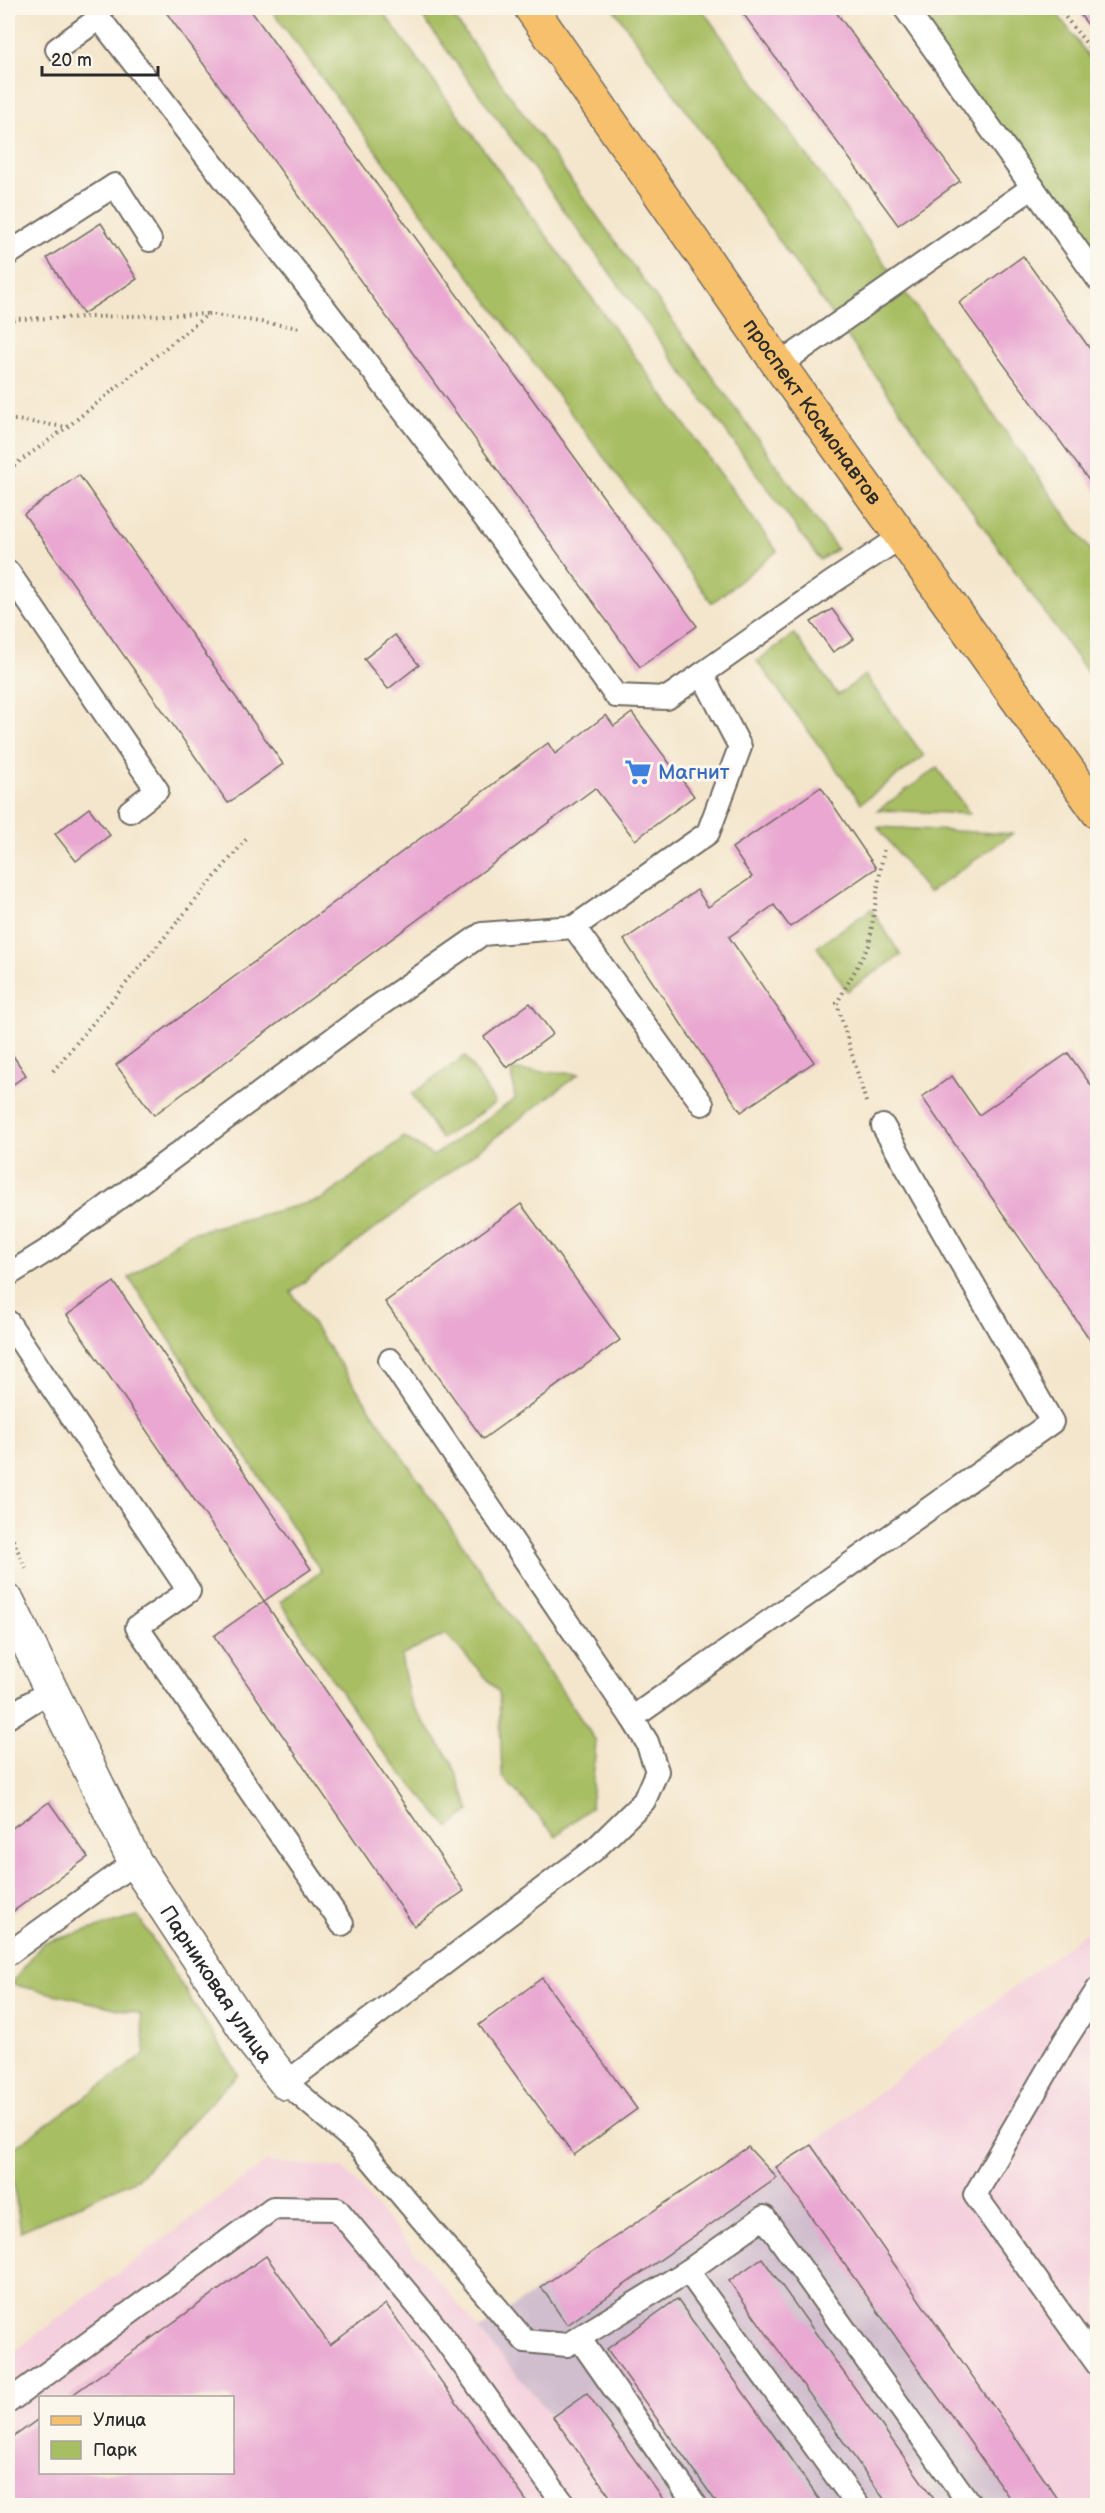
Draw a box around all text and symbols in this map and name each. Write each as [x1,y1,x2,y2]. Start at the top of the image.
scale bar [42,39,158,77]
text: 20 m [51,50,92,71]
street label: проспект Космонавтов [738,314,887,510]
supermarket icon: Магнит [623,757,653,787]
place label: Магнит [658,760,730,785]
street label: Парниковая улица [154,1901,278,2069]
legend [39,2396,234,2474]
text: Улица [93,2410,147,2431]
text: Парк [93,2440,137,2461]

